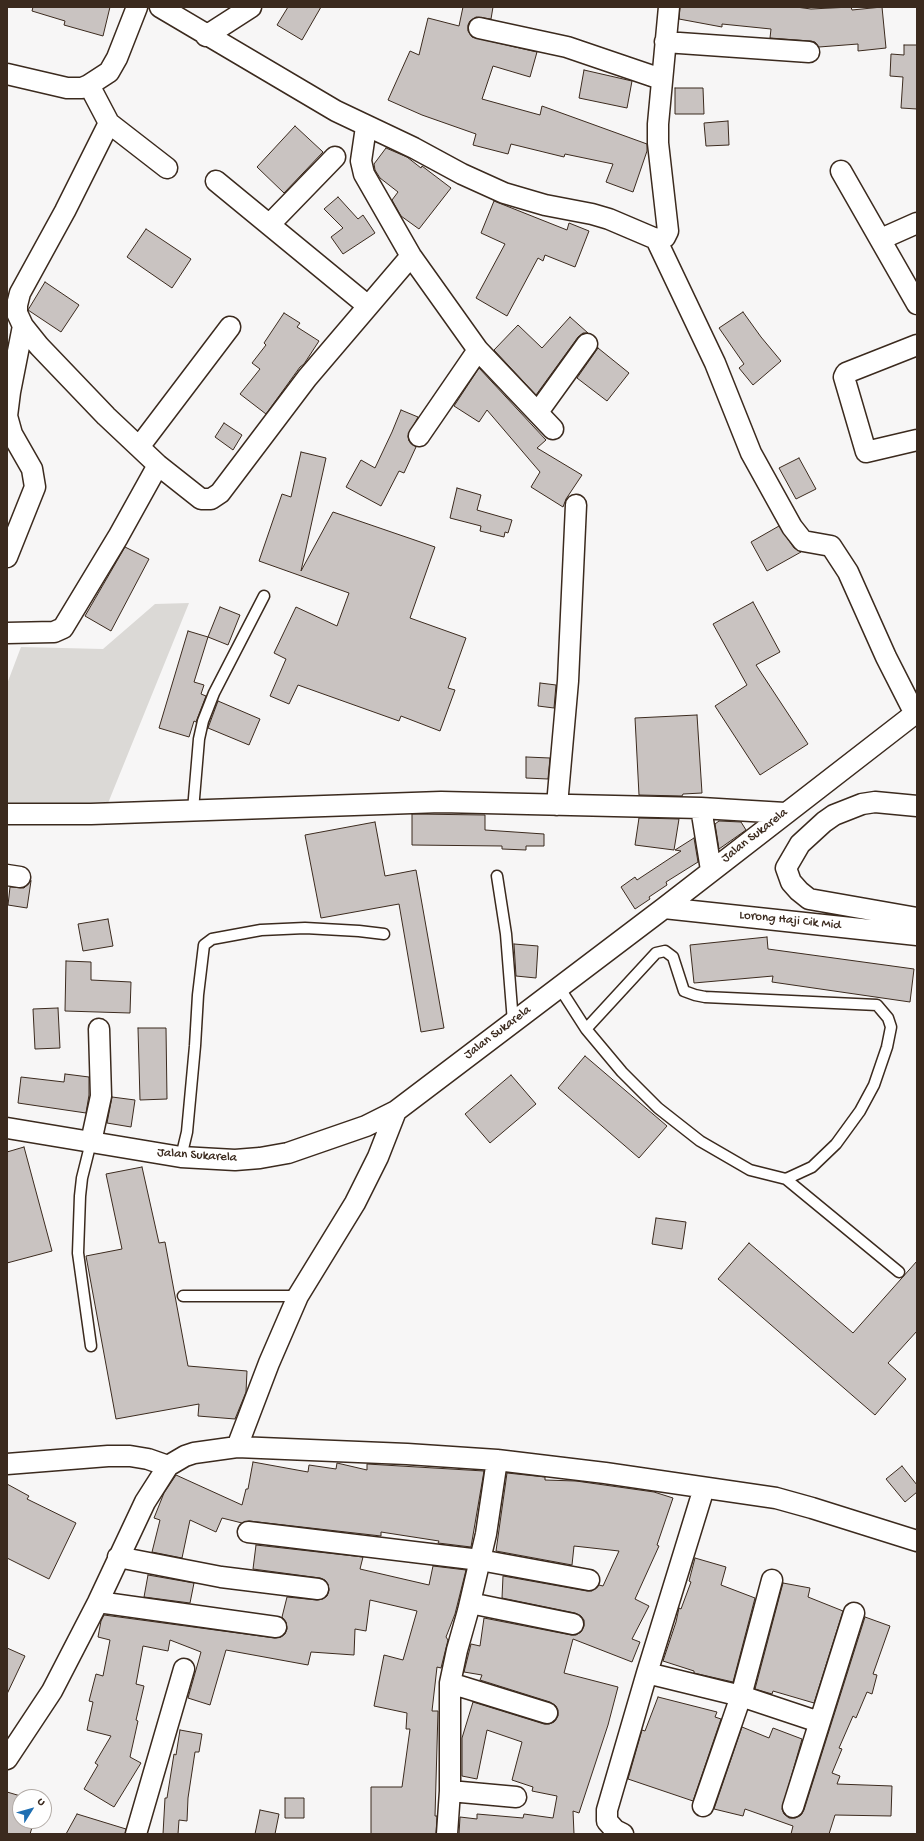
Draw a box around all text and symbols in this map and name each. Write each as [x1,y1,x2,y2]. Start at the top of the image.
street label: Jalan Sukarela [719,805,791,867]
street label: Lorong Haji Cik Mid [738,908,842,934]
street label: Jalan Sukarela [461,1003,535,1063]
street label: Jalan Sukarela [157,1145,237,1167]
north arrow [12,1789,52,1829]
text: U [34,1796,47,1809]

